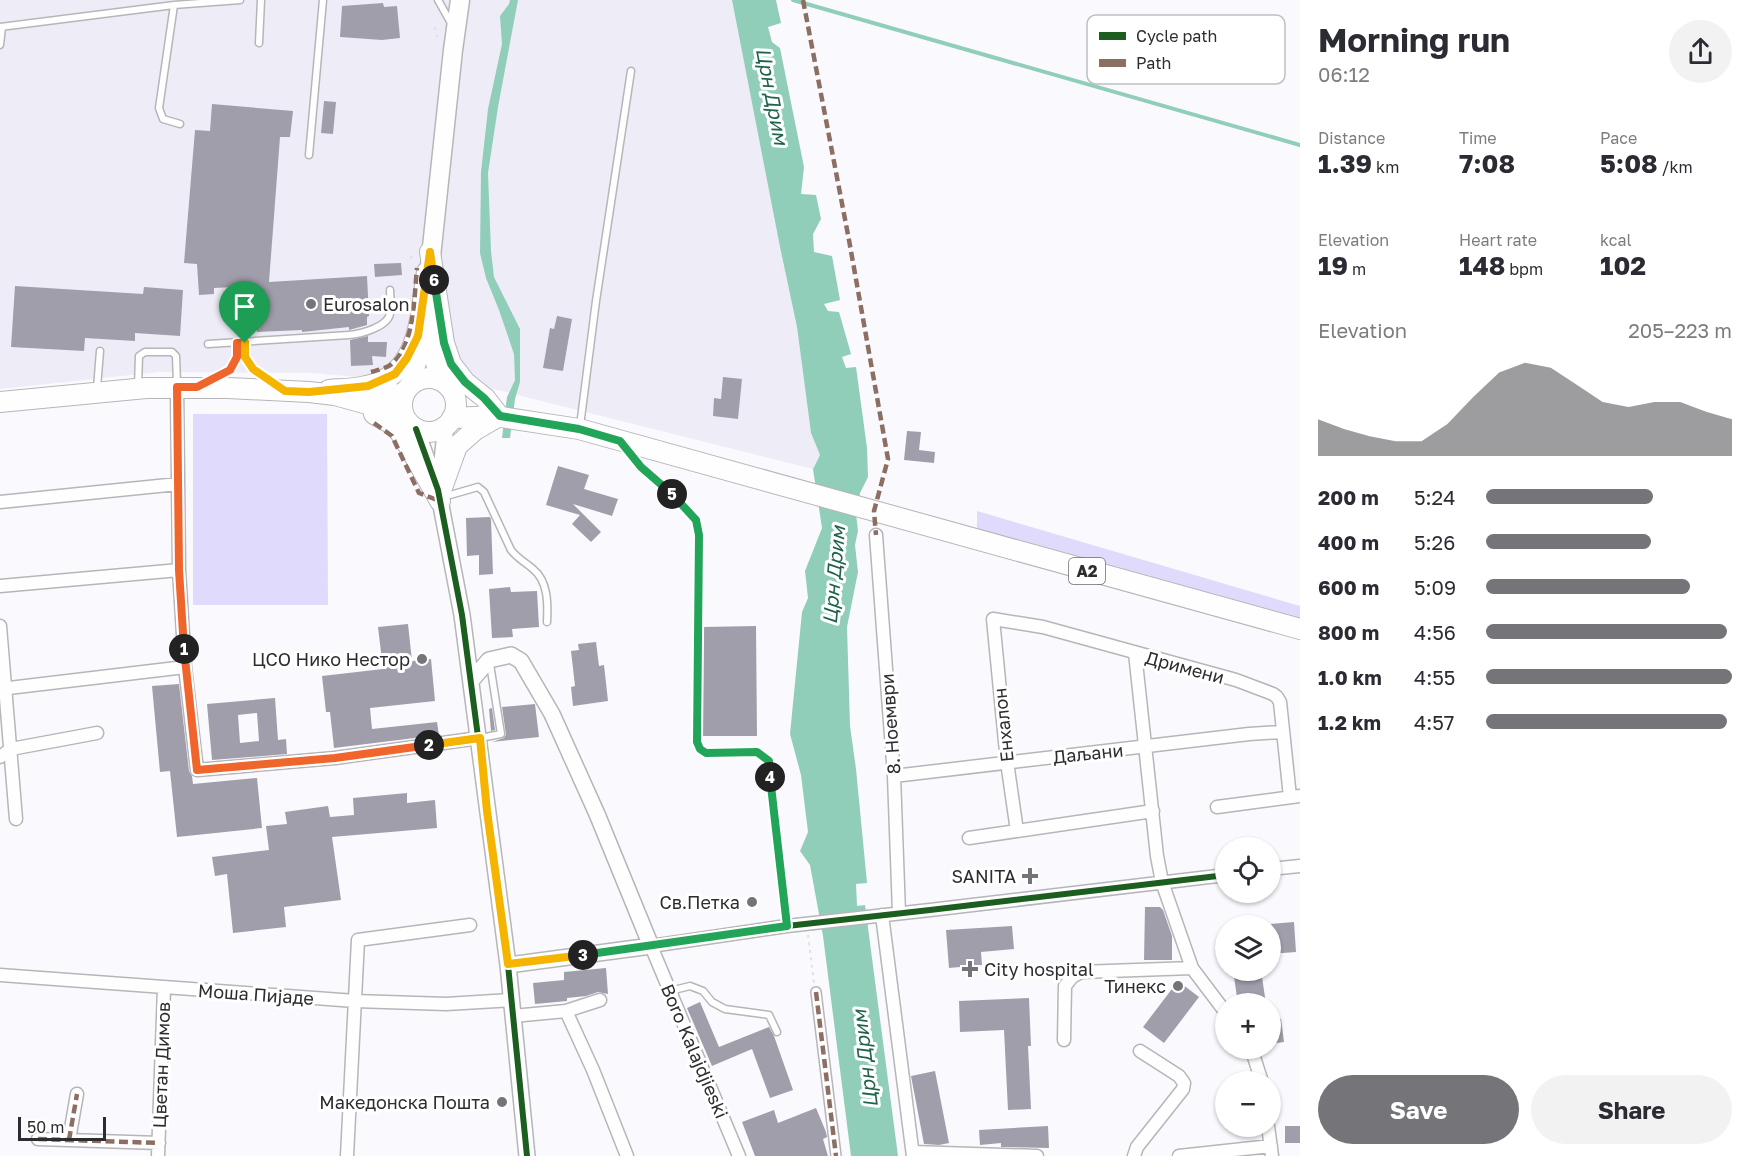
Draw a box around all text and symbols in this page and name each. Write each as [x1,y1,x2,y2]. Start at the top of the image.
legend [1087,15,1285,84]
text: Morning run [1318,20,1510,59]
button: share [1669,20,1732,83]
text: Cycle path [1136,26,1217,46]
water label: Црн Дрим [752,45,794,148]
text: Path [1136,53,1171,73]
text: 06:12 [1318,62,1370,86]
text: Distance [1318,128,1385,148]
text: Time [1459,128,1497,148]
text: Pace [1600,128,1637,148]
text: 1.39 [1318,148,1372,179]
text: 7:08 [1459,148,1515,179]
text: 5:08 [1600,148,1658,179]
text: km [1372,157,1399,177]
text: /km [1658,157,1693,177]
text: Elevation [1318,230,1389,250]
text: Heart rate [1459,230,1537,250]
text: kcal [1600,230,1632,250]
text: 19 [1318,250,1348,281]
text: 148 [1459,250,1505,281]
text: 102 [1600,250,1646,281]
text: m [1348,259,1366,279]
text: bpm [1505,259,1543,279]
pin: 6 [419,265,449,295]
text: 6 [429,270,439,290]
pin [219,281,270,343]
icon: arrive [228,290,261,323]
place label: Eurosalon [323,293,410,315]
marker: Eurosalon [304,297,318,311]
text: Elevation [1318,318,1407,342]
text: 205–223 m [1628,318,1732,342]
pin: 5 [657,479,687,509]
text: 5 [667,484,677,504]
text: 200 m [1318,485,1379,509]
text: 5:24 [1414,485,1455,509]
water label: Црн Дрим [817,523,849,625]
text: 400 m [1318,530,1379,554]
text: 5:26 [1414,530,1455,554]
road number: A2 [1069,558,1105,584]
text: 600 m [1318,575,1379,599]
text: 5:09 [1414,575,1456,599]
text: 800 m [1318,620,1379,644]
text: 4:56 [1414,620,1456,644]
pin: 1 [169,634,199,664]
text: 1 [180,639,188,659]
street label: Дримени [1143,646,1227,688]
place label: ЦСО Нико Нестор [252,648,410,670]
marker: ЦСО Нико Нестор [415,652,429,666]
text: 1.0 km [1318,665,1382,689]
text: 4:55 [1414,665,1455,689]
street label: 8. Ноември [876,673,904,775]
street label: Енхалон [988,687,1018,763]
text: 1.2 km [1318,710,1381,734]
text: 4:57 [1414,710,1454,734]
pin: 2 [414,730,444,760]
text: 2 [424,735,434,755]
street label: Даљани [1052,738,1124,768]
pin: 4 [755,762,785,792]
text: 4 [765,767,775,787]
map controls [1215,837,1281,1137]
button: locate [1215,837,1281,903]
place label: SANITA [951,865,1016,887]
marker: SANITA [1021,867,1039,885]
place label: Св.Петка [659,891,740,913]
marker: Св.Петка [745,895,759,909]
button: layers [1215,915,1281,981]
pin: 3 [568,940,598,970]
text: 3 [578,945,588,965]
place label: City hospital [984,958,1094,980]
marker: City hospital [961,960,979,978]
place label: Тинекс [1104,975,1166,997]
street label: Моша Пијаде [197,979,315,1009]
marker: Тинекс [1171,979,1185,993]
street label: Boro Kalajdjieski [657,980,733,1122]
button: + [1215,993,1281,1059]
street label: Цветан Димов [148,1001,174,1129]
water label: Црн Дрим [846,1007,882,1109]
button: − [1215,1071,1281,1137]
button: Save [1318,1075,1519,1144]
button: Share [1531,1075,1732,1144]
place label: Македонска Пошта [319,1091,490,1113]
marker: Македонска Пошта [495,1095,509,1109]
scale bar [18,1114,106,1142]
text: 50 m [27,1117,64,1137]

